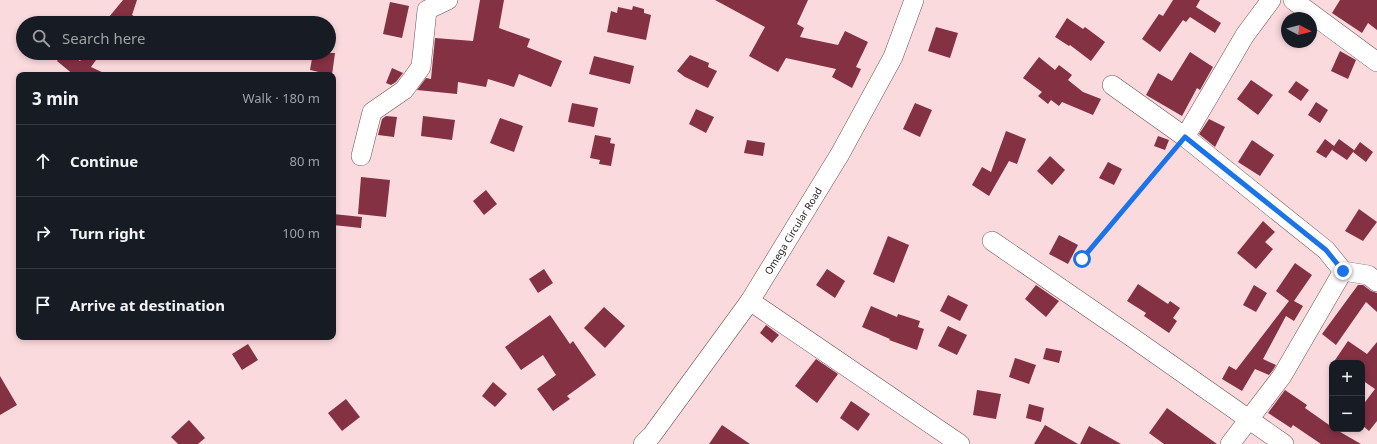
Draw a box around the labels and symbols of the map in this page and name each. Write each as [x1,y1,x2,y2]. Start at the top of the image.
north arrow [1281,12,1317,48]
street label: Omega Circular Road [761,185,825,277]
route start [1073,250,1091,268]
route end [1334,262,1352,280]

